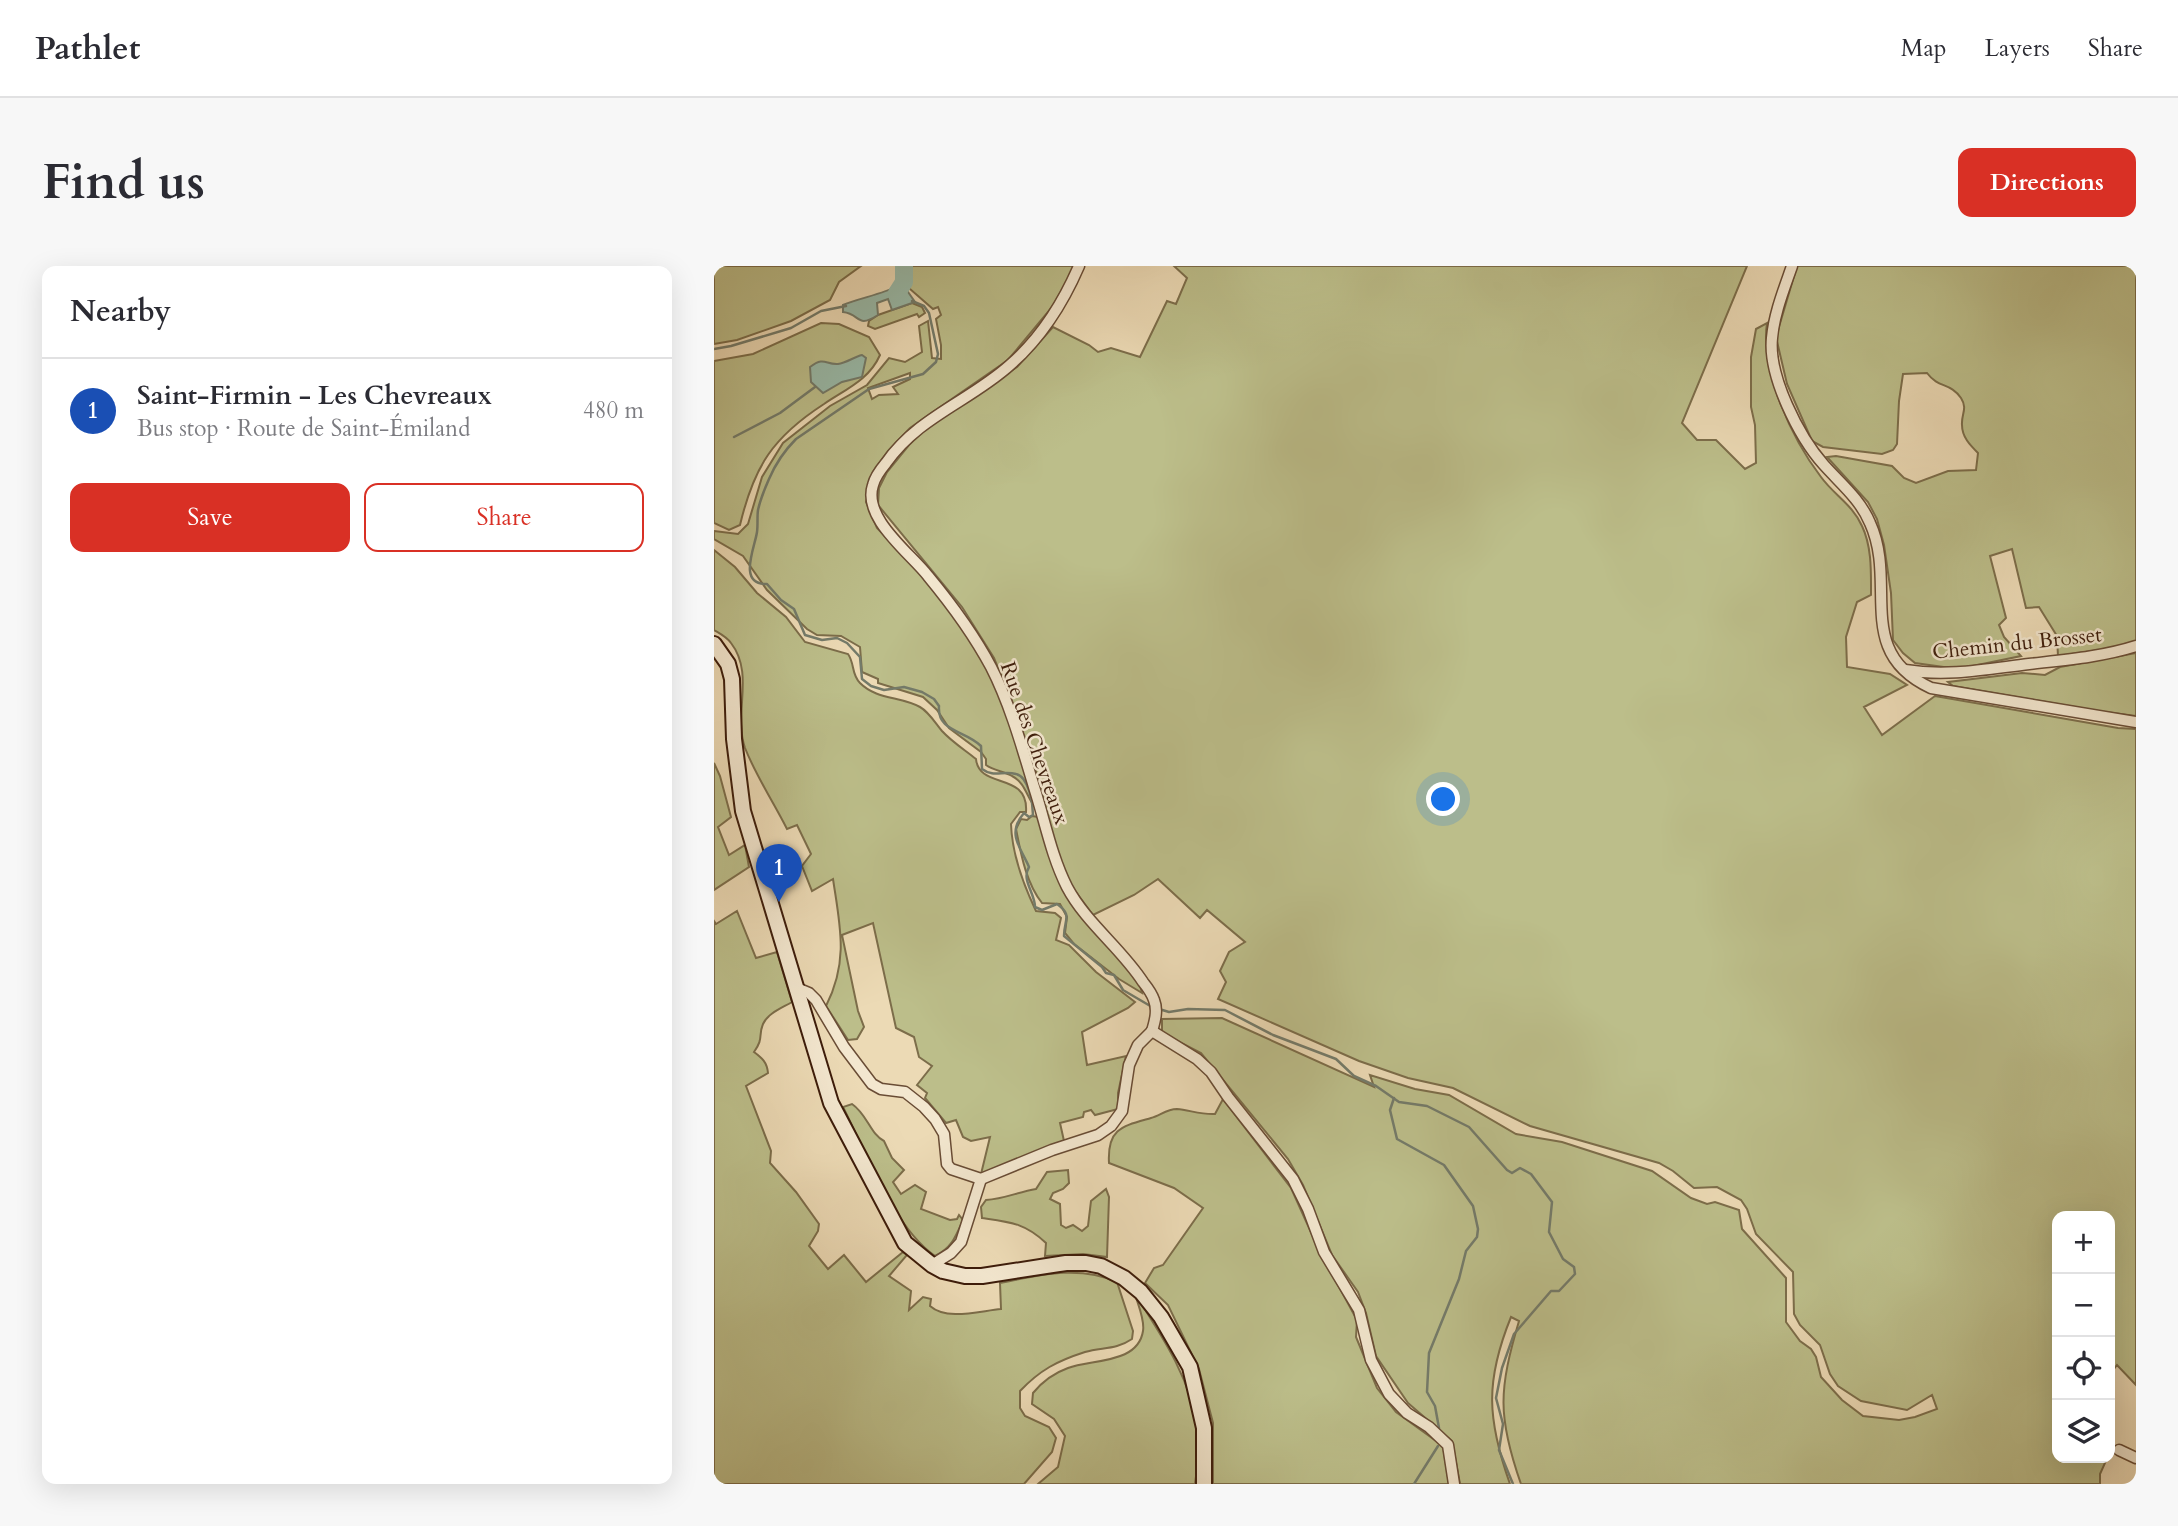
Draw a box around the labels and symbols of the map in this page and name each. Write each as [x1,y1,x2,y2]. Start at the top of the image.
street label: Chemin du Brosset [1931,620,2104,667]
street label: Rue des Chevreaux [993,658,1076,829]
your location [1426,782,1460,816]
pin: 1 [756,844,802,902]

